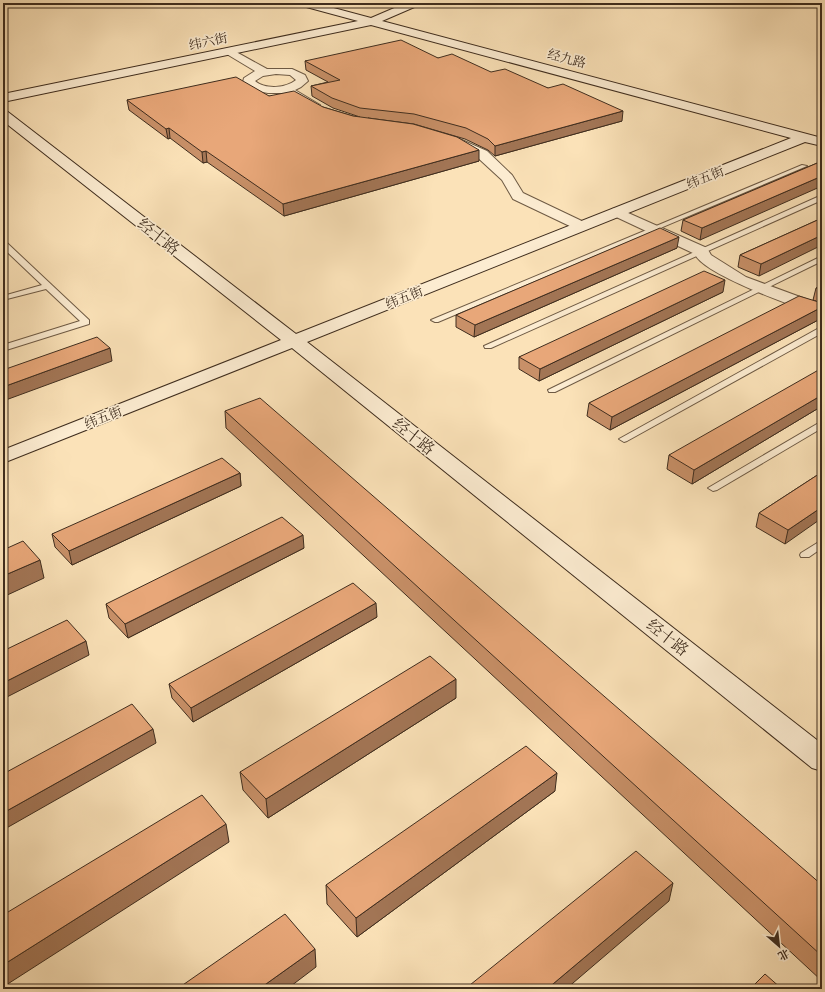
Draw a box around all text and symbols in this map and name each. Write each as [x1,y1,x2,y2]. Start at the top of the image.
street label: 纬六街 [187,29,229,54]
street label: 经九路 [546,45,588,72]
street label: 纬五街 [684,162,726,193]
street label: 经十路 [133,213,184,260]
street label: 纬五街 [383,282,425,313]
street label: 纬五街 [82,402,124,433]
street label: 经十路 [388,413,439,460]
street label: 经十路 [642,614,693,661]
north arrow [759,926,799,966]
text: 北 [775,945,792,964]

